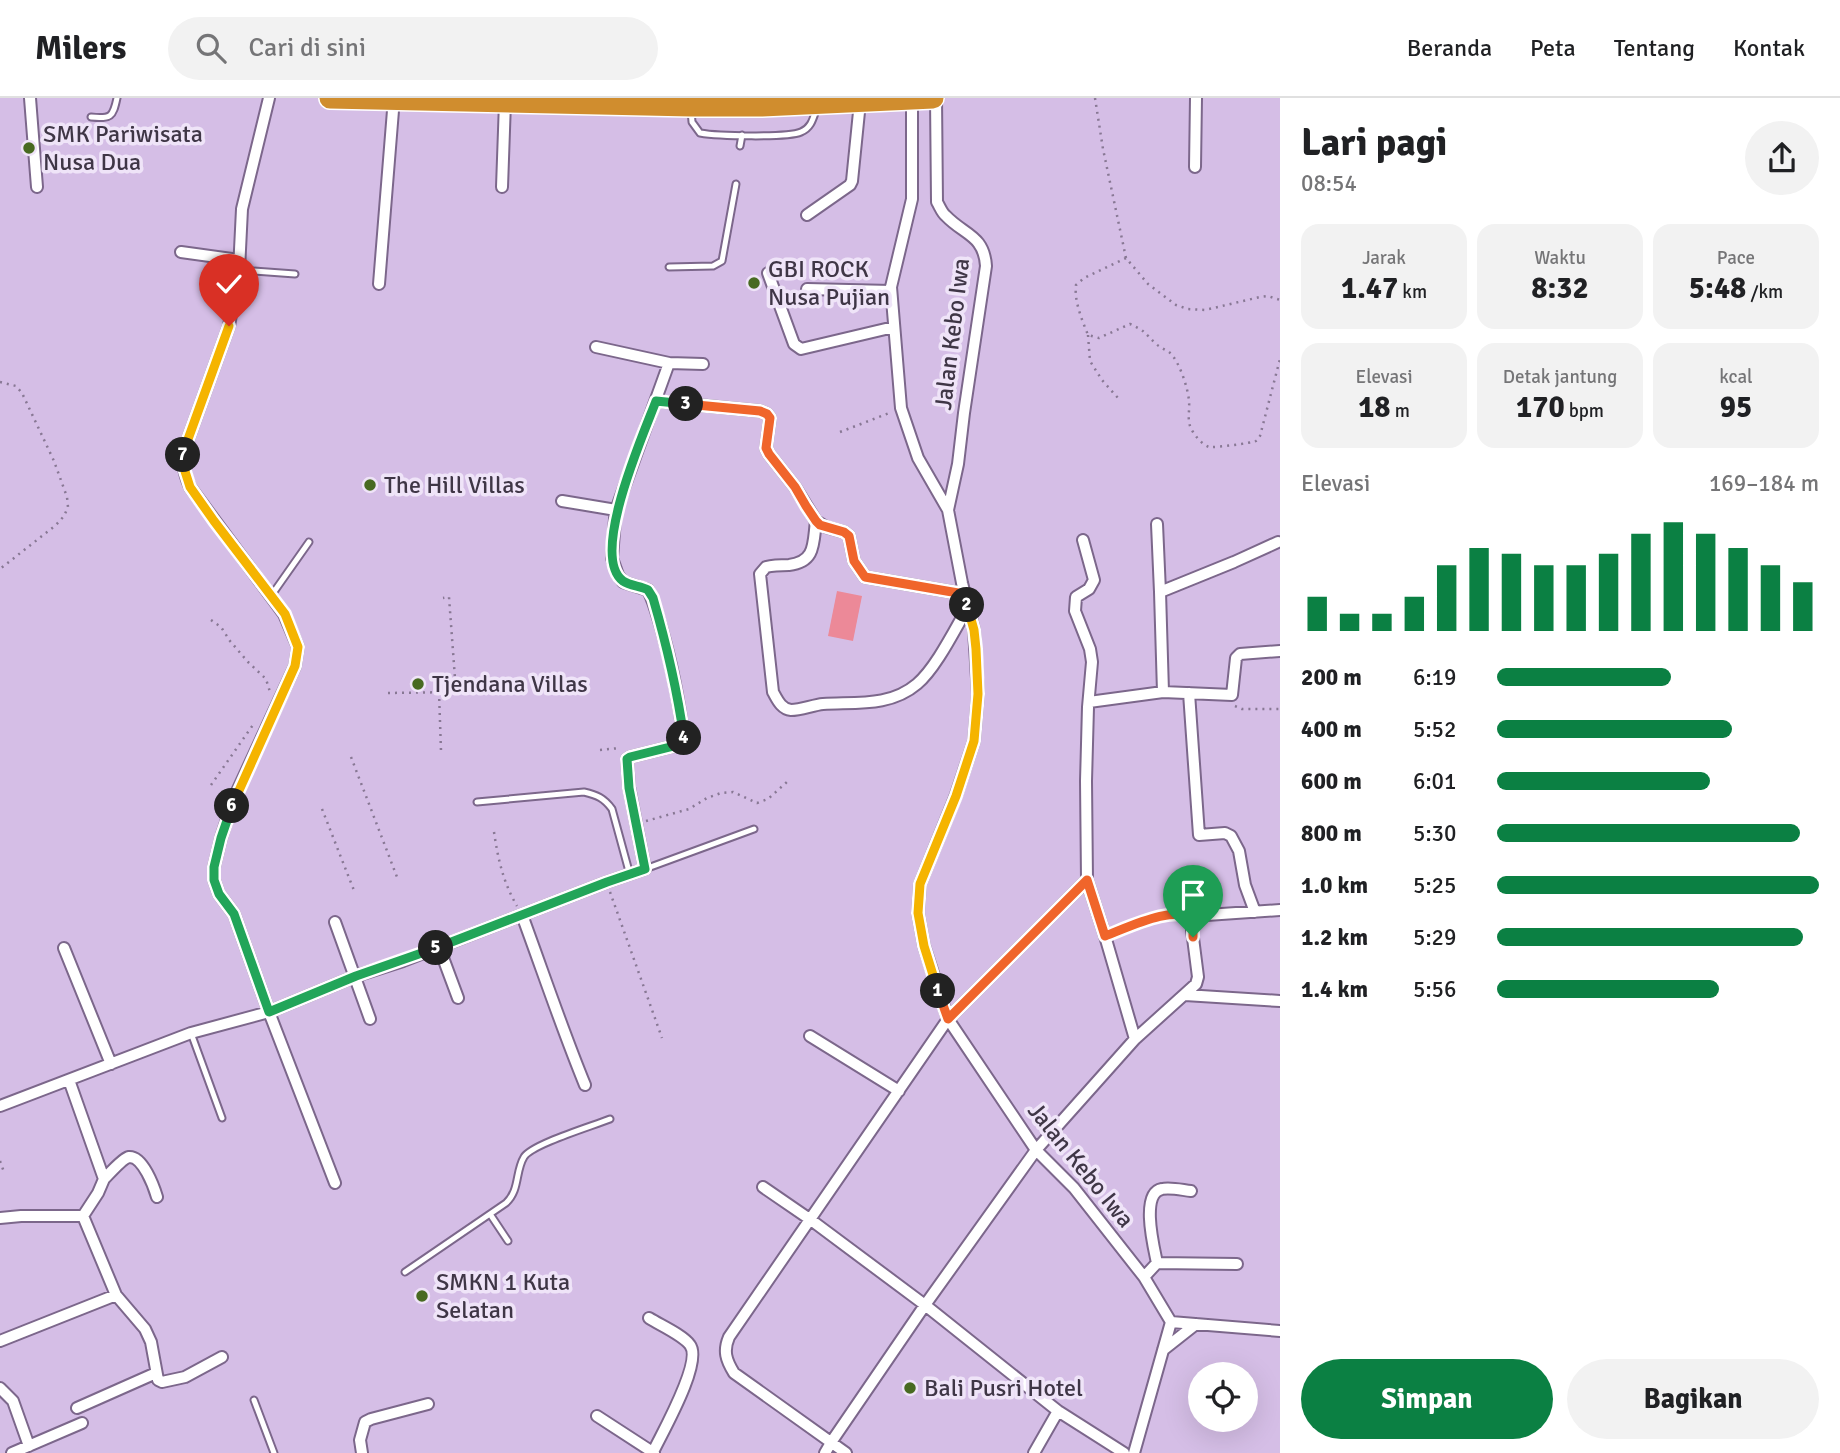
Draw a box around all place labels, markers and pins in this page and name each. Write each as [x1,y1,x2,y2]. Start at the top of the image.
place label: SMK Pariwisata Nusa Dua [43,119,203,177]
marker: SMK Pariwisata Nusa Dua [21,140,37,156]
pin [199,254,259,326]
place label: GBI ROCK Nusa Pujian [768,254,890,312]
marker: GBI ROCK Nusa Pujian [746,275,762,291]
pin: 3 [668,386,704,422]
pin: 7 [166,438,200,472]
place label: The Hill Villas [384,470,525,500]
marker: The Hill Villas [362,477,378,493]
pin: 2 [950,588,984,622]
place label: Tjendana Villas [432,669,588,699]
marker: Tjendana Villas [410,676,426,692]
pin: 4 [666,720,702,756]
pin: 6 [215,788,250,824]
pin [1163,865,1223,937]
pin: 5 [418,930,453,966]
pin: 1 [920,974,956,1008]
place label: SMKN 1 Kuta Selatan [436,1267,570,1325]
marker: SMKN 1 Kuta Selatan [414,1288,430,1304]
place label: Bali Pusri Hotel [924,1373,1083,1403]
marker: Bali Pusri Hotel [902,1380,918,1396]

